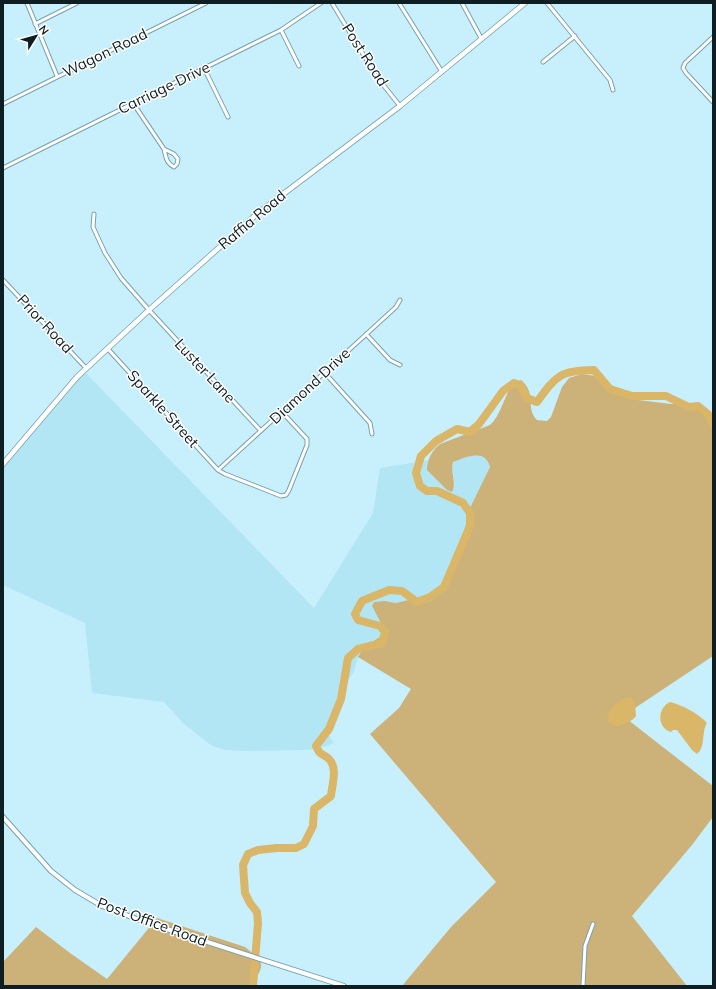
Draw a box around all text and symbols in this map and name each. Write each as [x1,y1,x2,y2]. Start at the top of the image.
north arrow [16,16,56,56]
street label: Post Road [338,20,393,90]
text: N [36,22,52,38]
street label: Wagon Road [59,24,150,81]
street label: Carriage Drive [115,57,213,118]
street label: Raffia Road [214,186,289,253]
street label: Prior Road [13,290,77,357]
street label: Luster Lane [171,335,240,407]
street label: Diamond Drive [265,343,354,428]
street label: Sparkle Street [124,366,203,451]
street label: Post Office Road [95,893,210,950]

